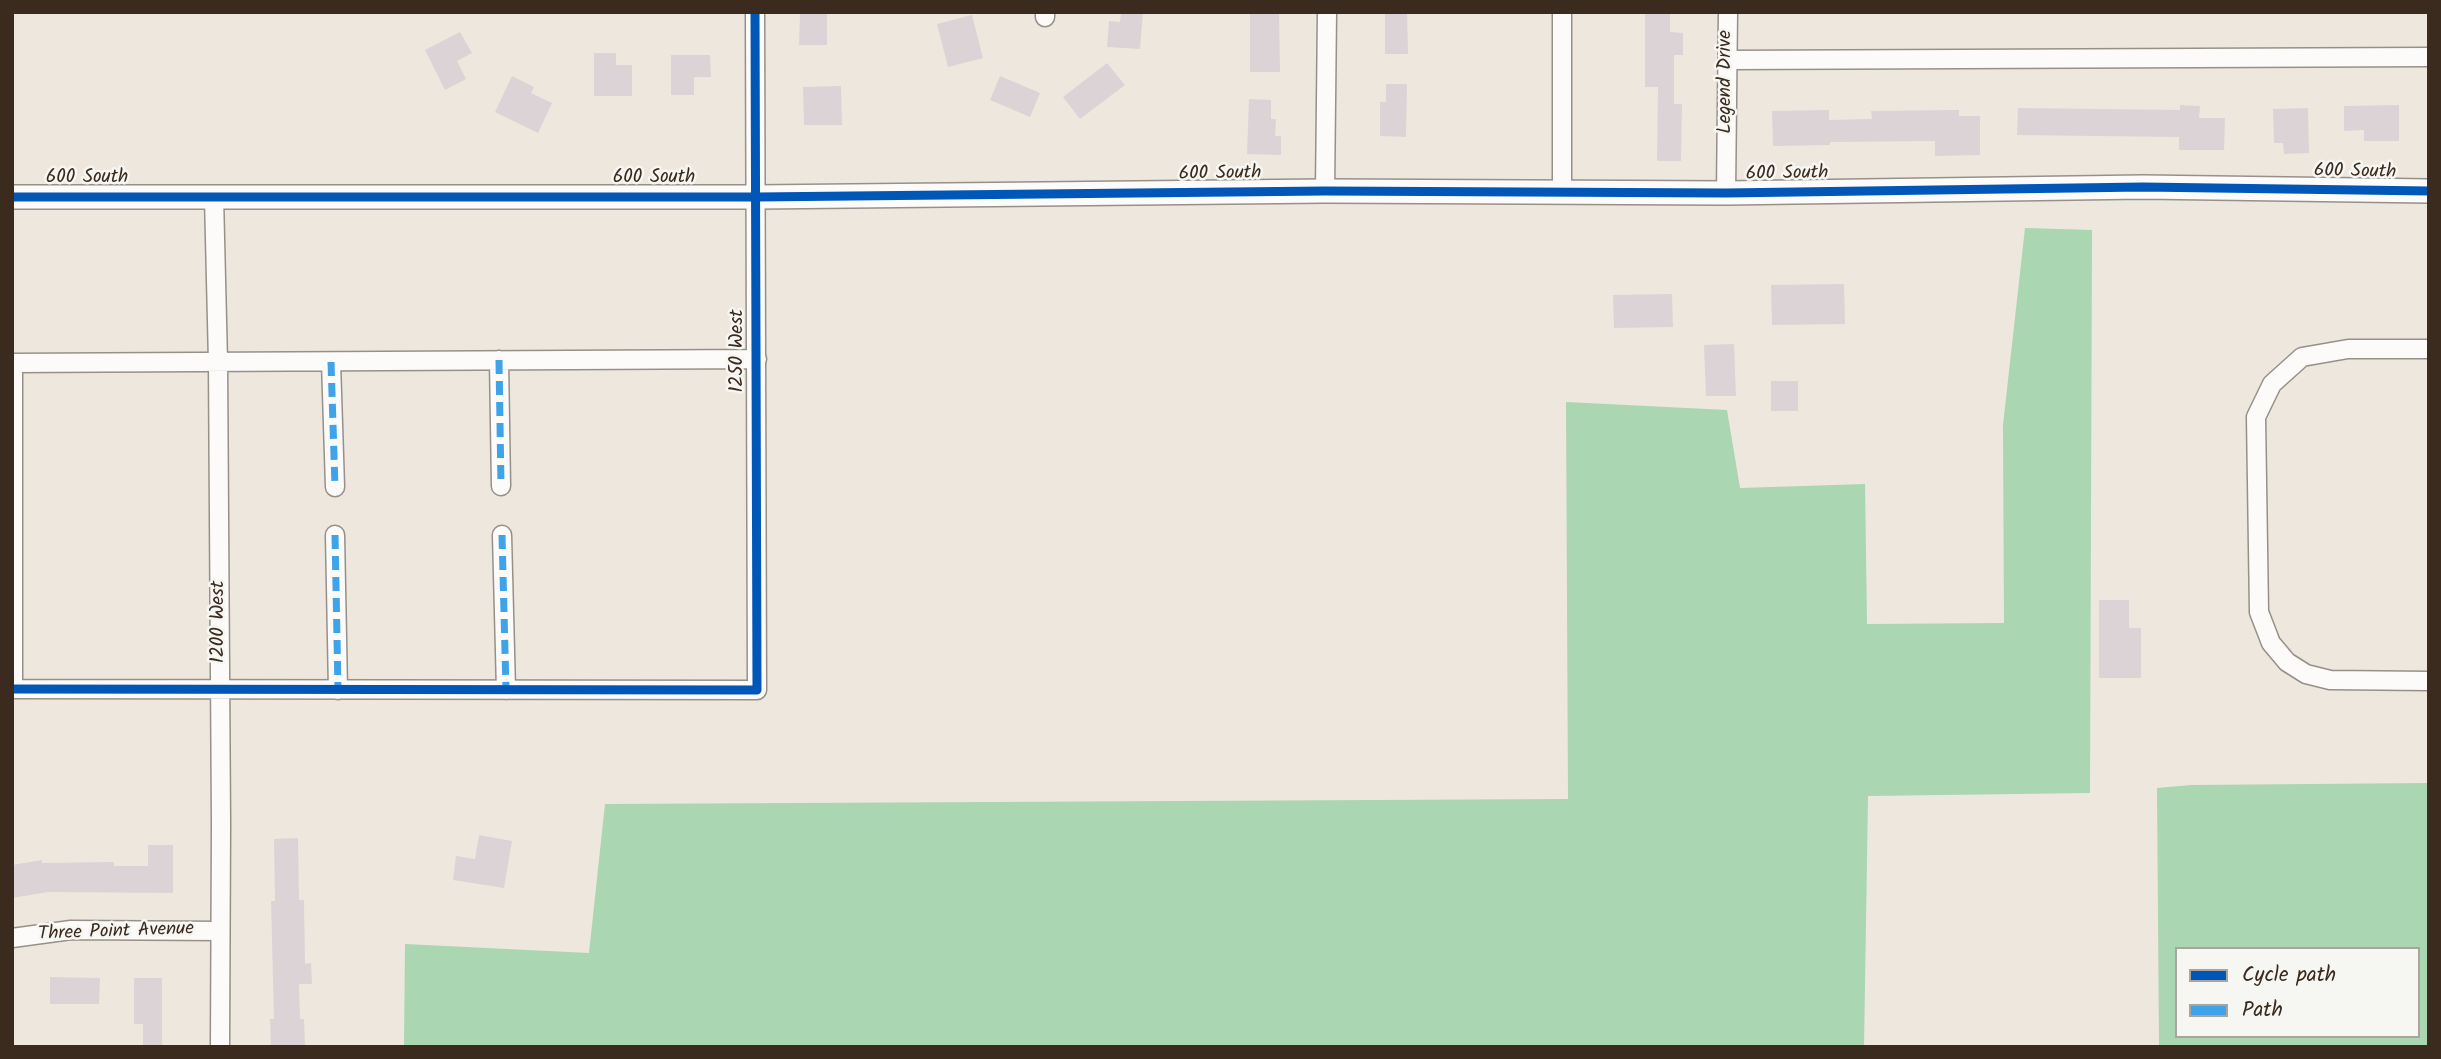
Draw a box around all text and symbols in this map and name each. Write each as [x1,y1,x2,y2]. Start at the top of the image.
street label: Legend Drive [1716,30,1738,134]
street label: 600 South [2314,161,2396,185]
street label: 600 South [1179,163,1261,187]
street label: 600 South [1746,163,1828,187]
street label: 600 South [46,168,128,190]
street label: 600 South [613,168,695,190]
street label: 1250 West [728,309,750,393]
street label: 1200 West [209,581,231,663]
street label: Three Point Avenue [38,919,194,947]
legend [2175,947,2420,1038]
text: Cycle path [2242,959,2336,992]
text: Path [2242,994,2283,1027]

